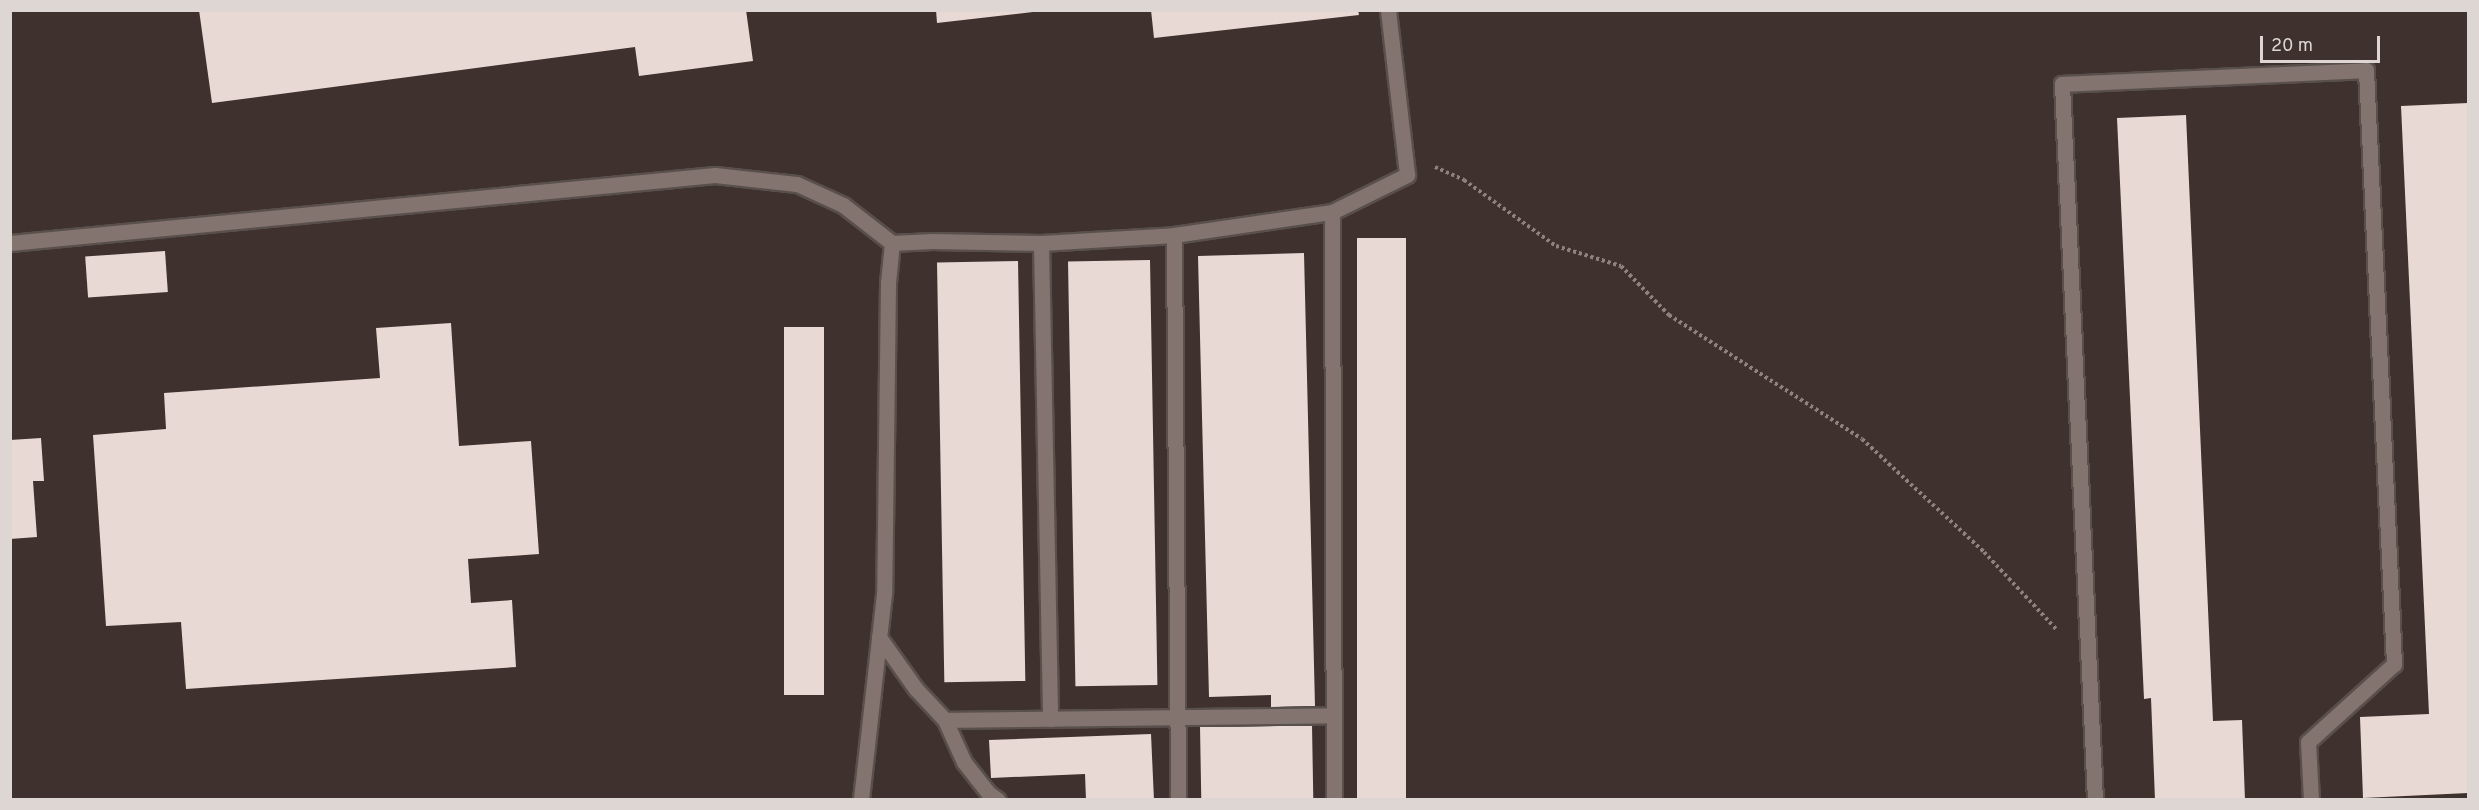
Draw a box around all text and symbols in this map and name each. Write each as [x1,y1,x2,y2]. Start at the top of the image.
scale bar [2263,24,2383,62]
text: 20 m [2271,35,2313,58]

